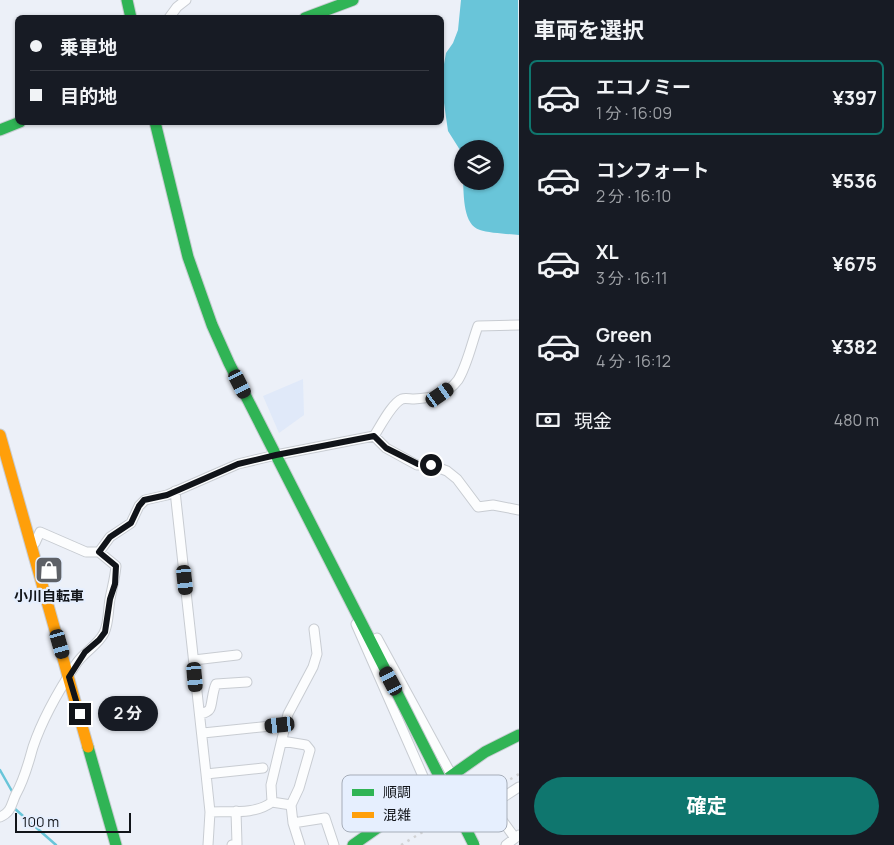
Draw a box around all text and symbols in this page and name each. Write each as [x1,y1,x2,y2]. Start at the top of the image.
text: 車両を選択 [534,15,644,45]
text: 乗車地 [60,34,117,60]
text: エコノミー [596,74,691,100]
icon: car [536,75,581,120]
text: 目的地 [60,83,117,109]
text: ¥397 [832,85,877,111]
text: 1 分 · 16:09 [596,102,672,124]
map controls [454,140,504,190]
button: layers [454,140,504,190]
text: コンフォート [596,157,709,183]
icon: car [536,158,581,203]
text: ¥536 [831,168,877,194]
text: 2 分 · 16:10 [596,185,671,207]
text: XL [596,239,619,265]
icon: car [536,241,581,286]
text: ¥675 [832,251,877,277]
text: 3 分 · 16:11 [596,267,668,289]
text: Green [596,322,652,348]
icon: car [536,324,581,369]
text: ¥382 [831,334,877,360]
text: 4 分 · 16:12 [596,350,671,372]
car [226,367,253,401]
car [423,380,456,410]
icon: cash [534,406,562,434]
text: 現金 [574,408,612,434]
text: 480 m [834,409,879,431]
route start [420,454,442,476]
shop icon: 小川自転車 [34,555,64,585]
car [175,564,194,596]
place label: 小川自転車 [14,586,84,605]
car [48,628,71,660]
car [186,661,203,693]
car [377,664,404,698]
callout: 2 分 [98,696,158,732]
text: 2 分 [114,702,142,724]
route end [69,703,91,725]
car [264,716,295,734]
legend [342,775,507,832]
button: 確定 [534,777,879,835]
text: 順調 [383,782,411,801]
text: 混雑 [383,805,411,824]
scale bar [15,810,131,833]
text: 100 m [22,812,59,831]

